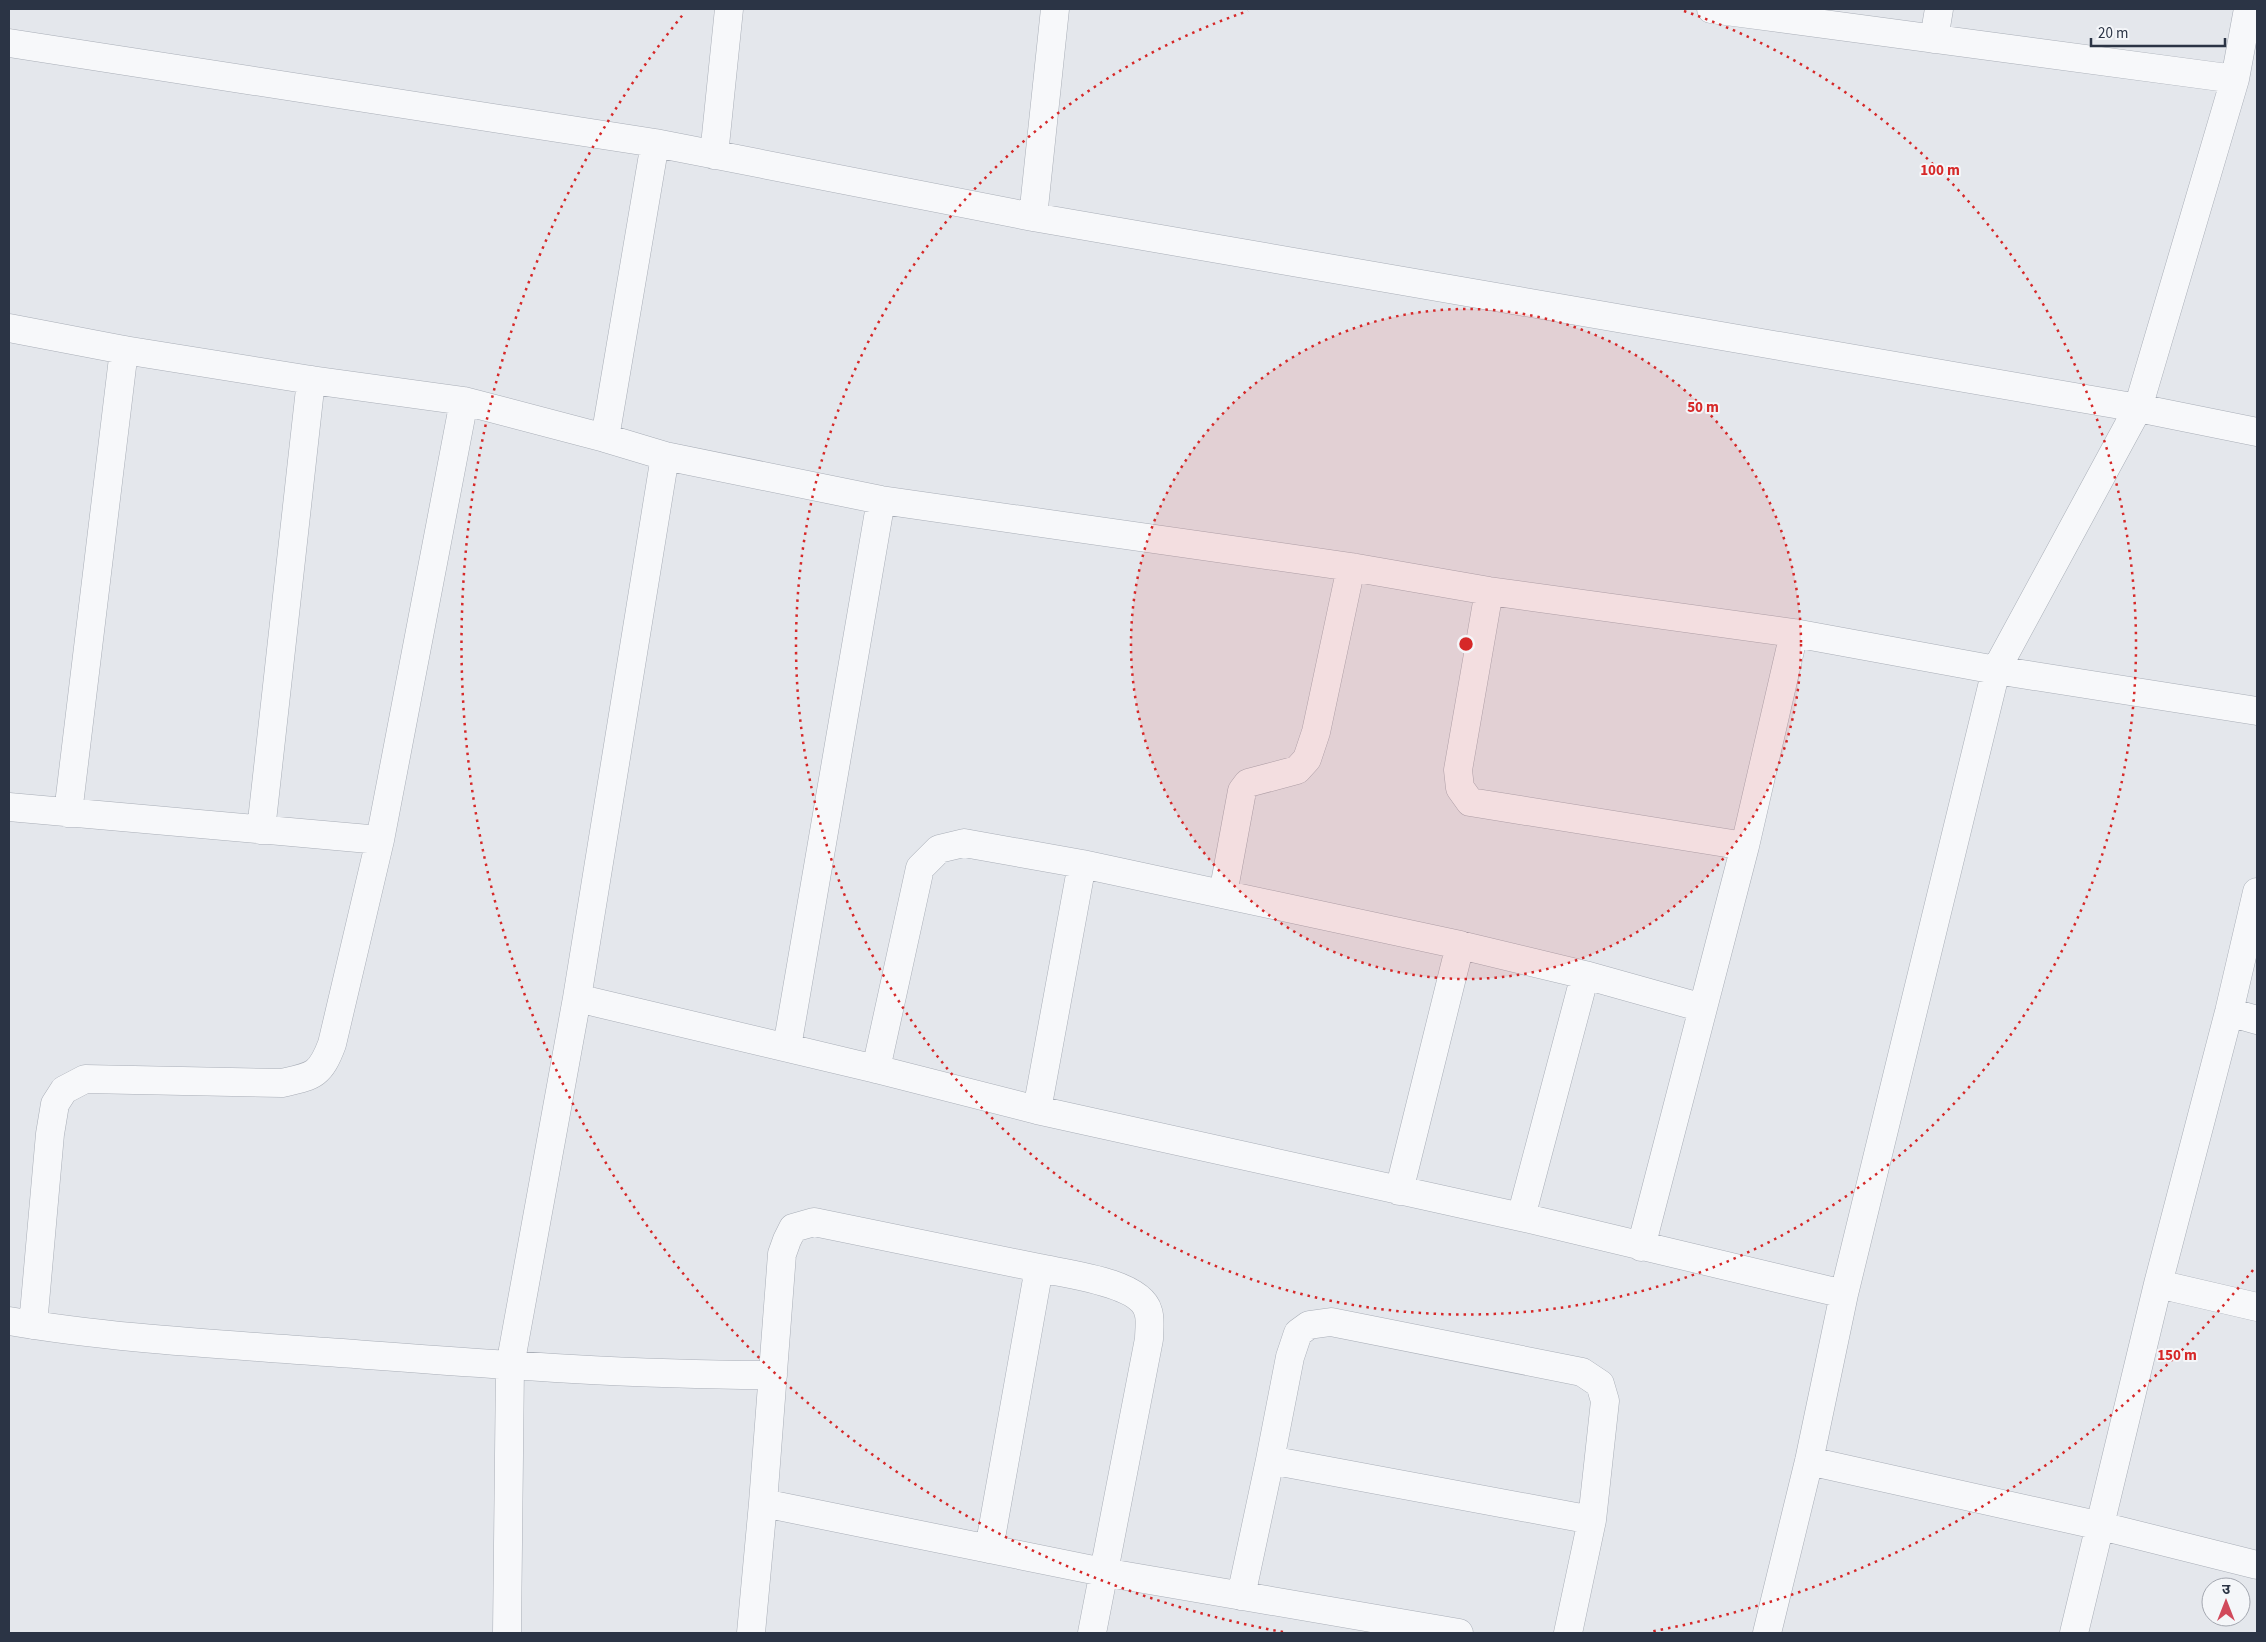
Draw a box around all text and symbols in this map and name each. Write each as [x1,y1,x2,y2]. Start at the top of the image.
scale bar [2091,15,2225,47]
text: 20 m [2098,23,2128,44]
text: 100 m [1920,160,1960,181]
text: 50 m [1687,397,1719,418]
centre of rings [1457,635,1475,653]
text: 150 m [2157,1345,2197,1366]
north arrow [2201,1577,2251,1627]
text: उ [2222,1580,2231,1600]

